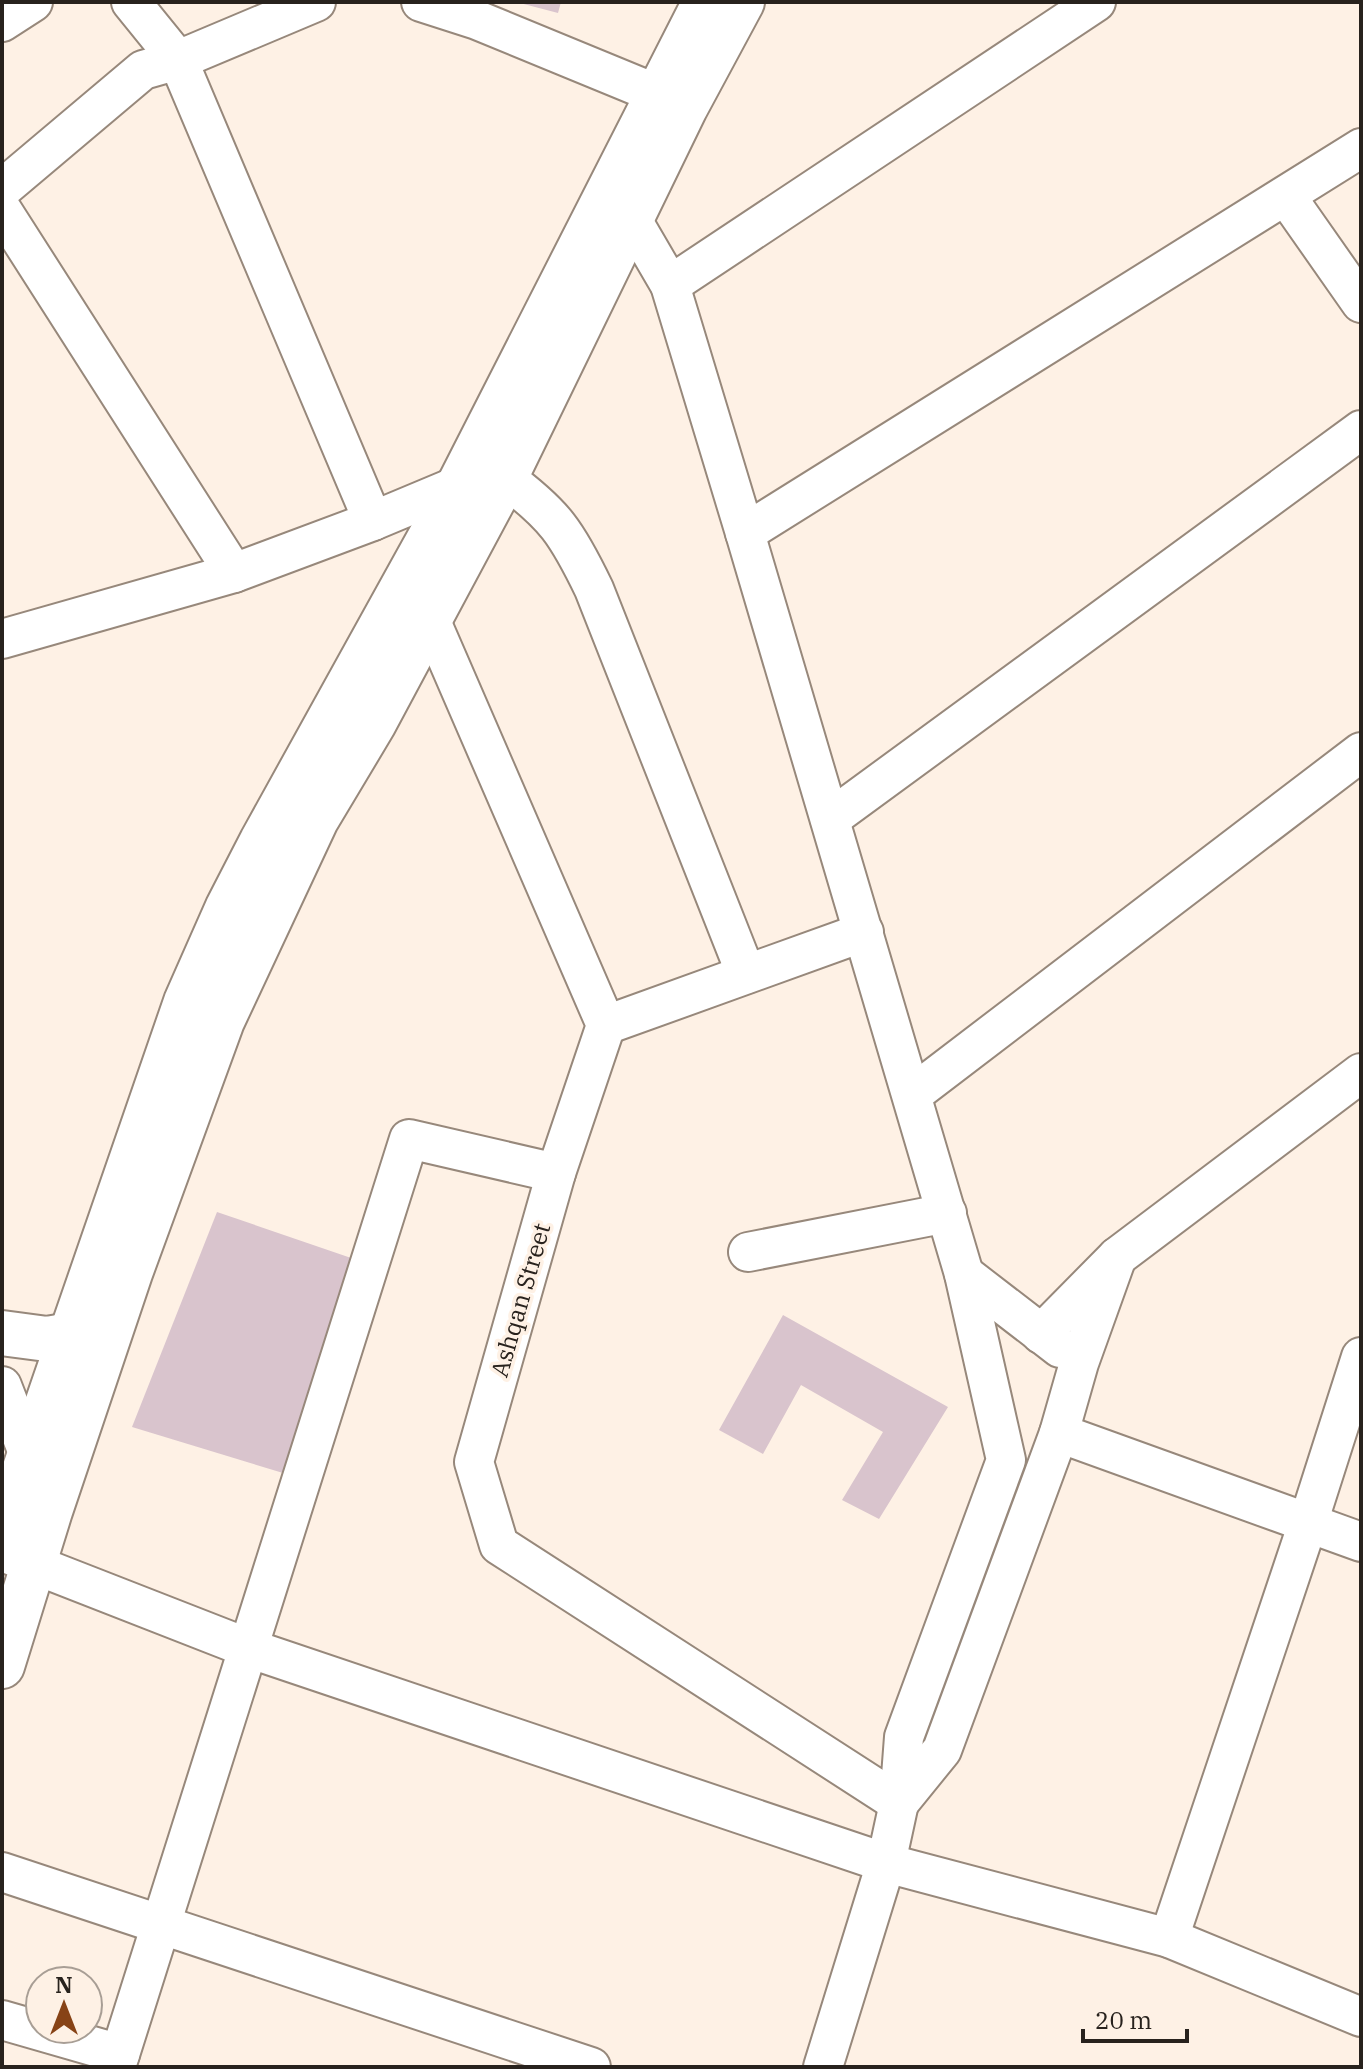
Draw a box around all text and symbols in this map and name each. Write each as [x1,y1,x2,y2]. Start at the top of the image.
street label: Ashqan Street [483,1219,557,1381]
north arrow [24,1965,104,2045]
text: N [55,1970,73,1999]
scale bar [1083,1993,1187,2043]
text: 20 m [1095,2004,1152,2036]

